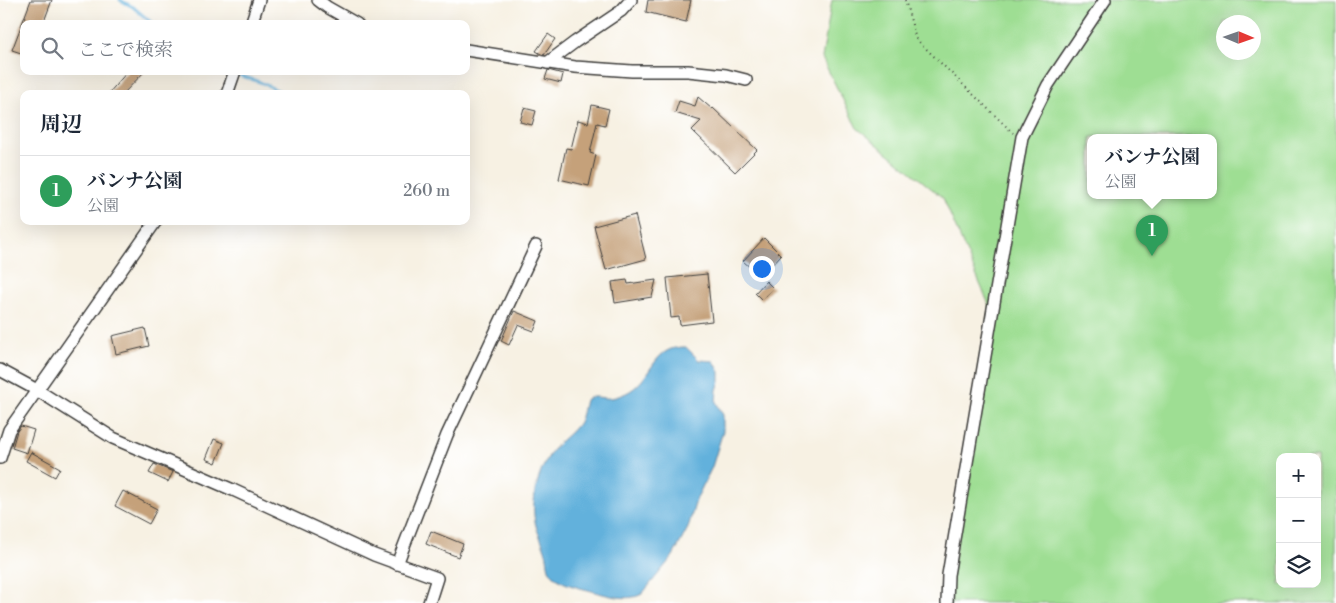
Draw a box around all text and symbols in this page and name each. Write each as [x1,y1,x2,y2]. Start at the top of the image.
north arrow [1216,15,1261,60]
search box [20,20,470,75]
icon: search [38,34,66,62]
text: ここで検索 [78,38,173,62]
text: 周辺 [40,112,82,138]
popup [1087,134,1217,199]
text: バンナ公園 [1104,145,1200,169]
text: バンナ公園 [87,169,182,193]
text: 公園 [1104,172,1137,192]
text: 1 [52,181,60,201]
text: 260 m [403,181,450,201]
text: 公園 [87,196,119,216]
pin: 1 [1136,215,1168,256]
your location [749,256,775,282]
map controls [1276,453,1321,588]
button: + [1276,453,1321,498]
button: − [1276,498,1321,543]
button: layers [1276,543,1321,588]

